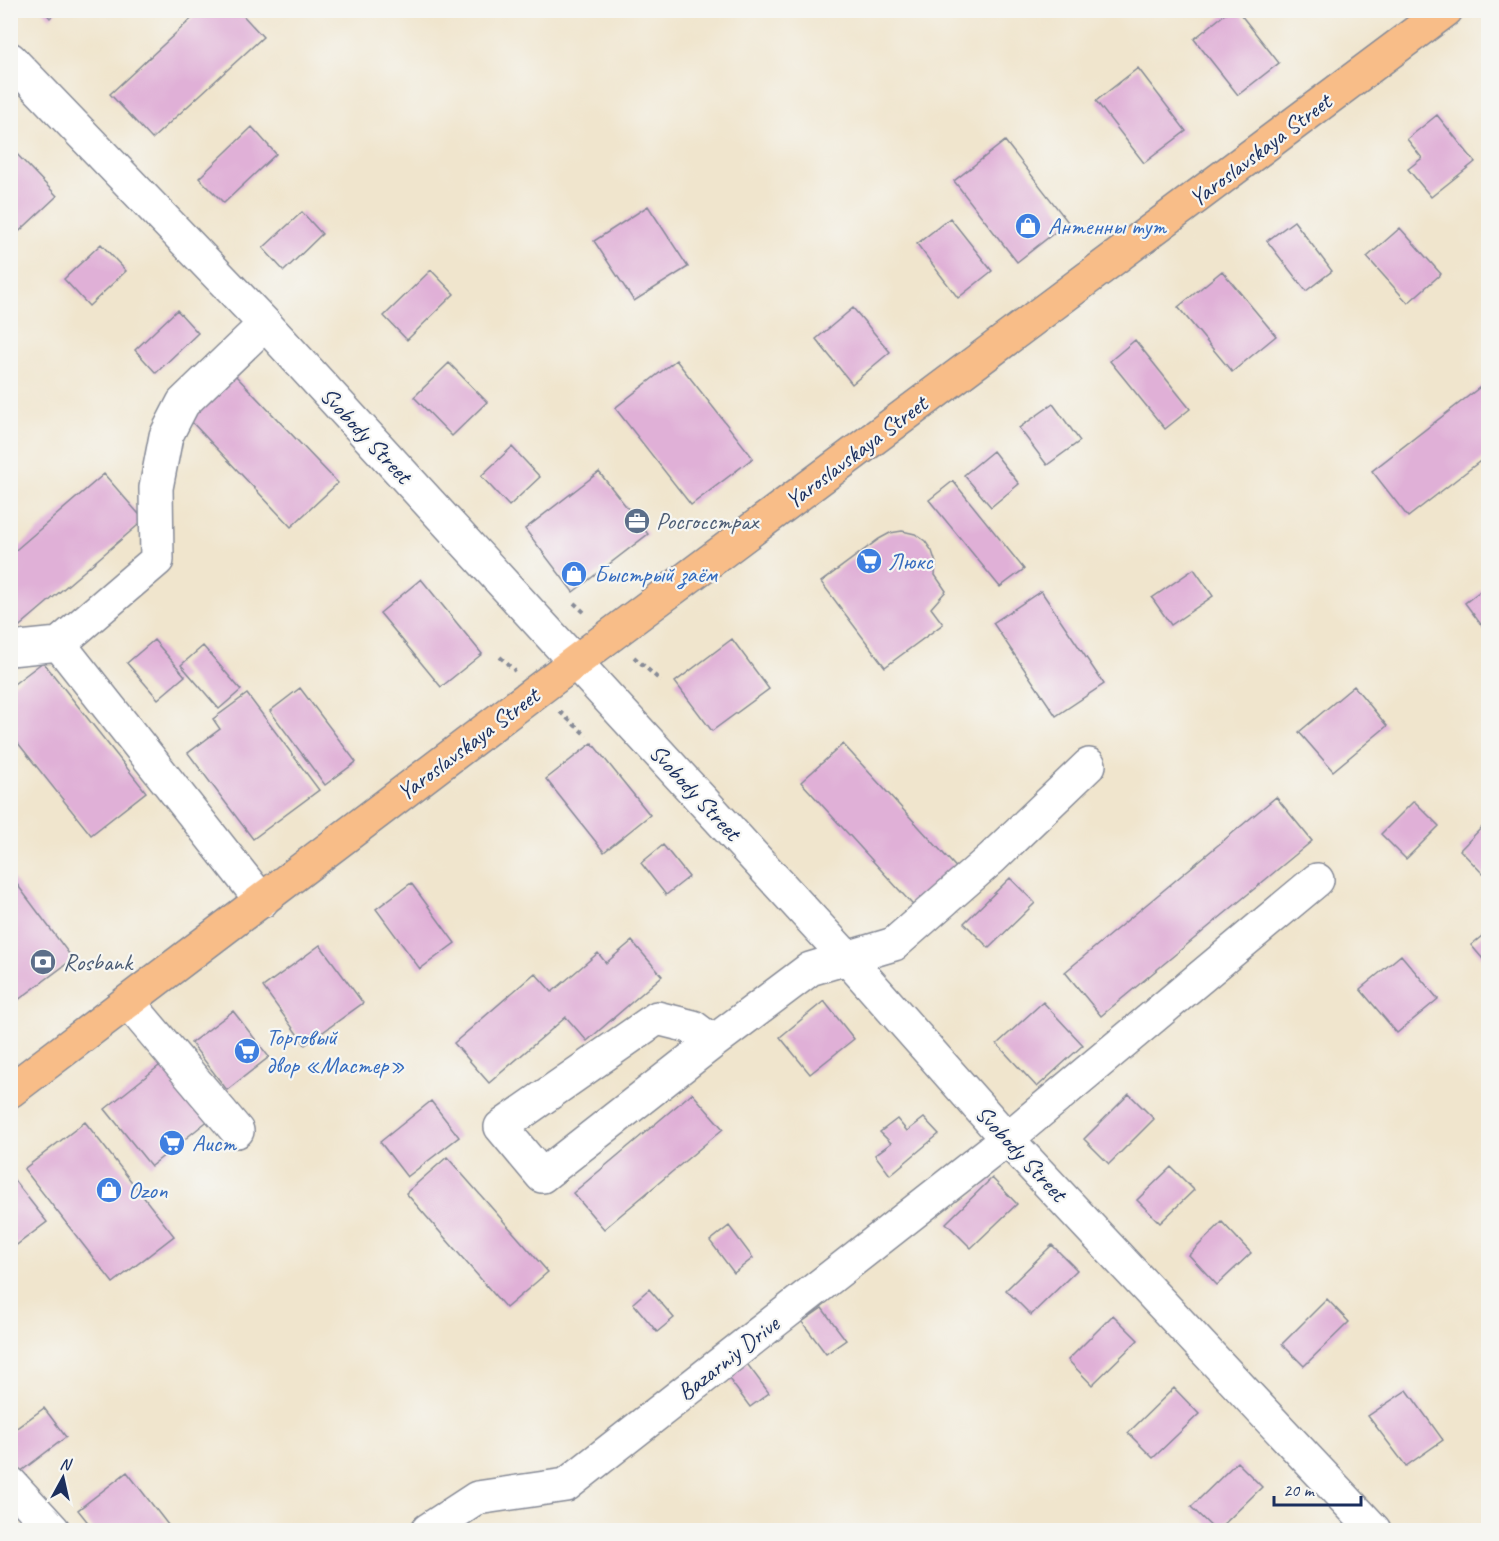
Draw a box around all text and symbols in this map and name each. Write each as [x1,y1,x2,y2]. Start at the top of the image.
street label: Yaroslavskaya Street [1183,86,1339,213]
shop icon: Антенны тут [1013,211,1043,241]
place label: Антенны тут [1048,211,1167,241]
street label: Svobody Street [314,381,420,491]
street label: Yaroslavskaya Street [779,388,935,515]
office icon: Росгосстрах [622,506,652,536]
place label: Росгосстрах [656,506,760,536]
supermarket icon: Люкс [854,546,884,576]
place label: Люкс [888,546,934,576]
shop icon: Быстрый заём [559,559,589,589]
place label: Быстрый заём [594,559,718,590]
street label: Yaroslavskaya Street [391,680,547,807]
street label: Svobody Street [643,738,749,848]
bank icon: Rosbank [28,947,58,977]
place label: Rosbank [63,947,134,977]
place label: Торговый двор «Мастер» [266,1022,405,1080]
supermarket icon: Торговый двор «Мастер» [232,1036,262,1066]
street label: Svobody Street [969,1099,1075,1209]
supermarket icon: Аист [157,1128,187,1158]
place label: Аист [192,1128,237,1158]
shop icon: Ozon [94,1175,124,1205]
place label: Ozon [128,1175,168,1205]
street label: Bazarniy Drive [671,1308,787,1407]
north arrow [33,1448,93,1508]
text: N [59,1454,74,1475]
scale bar [1274,1469,1361,1507]
text: 20 m [1283,1479,1316,1501]

